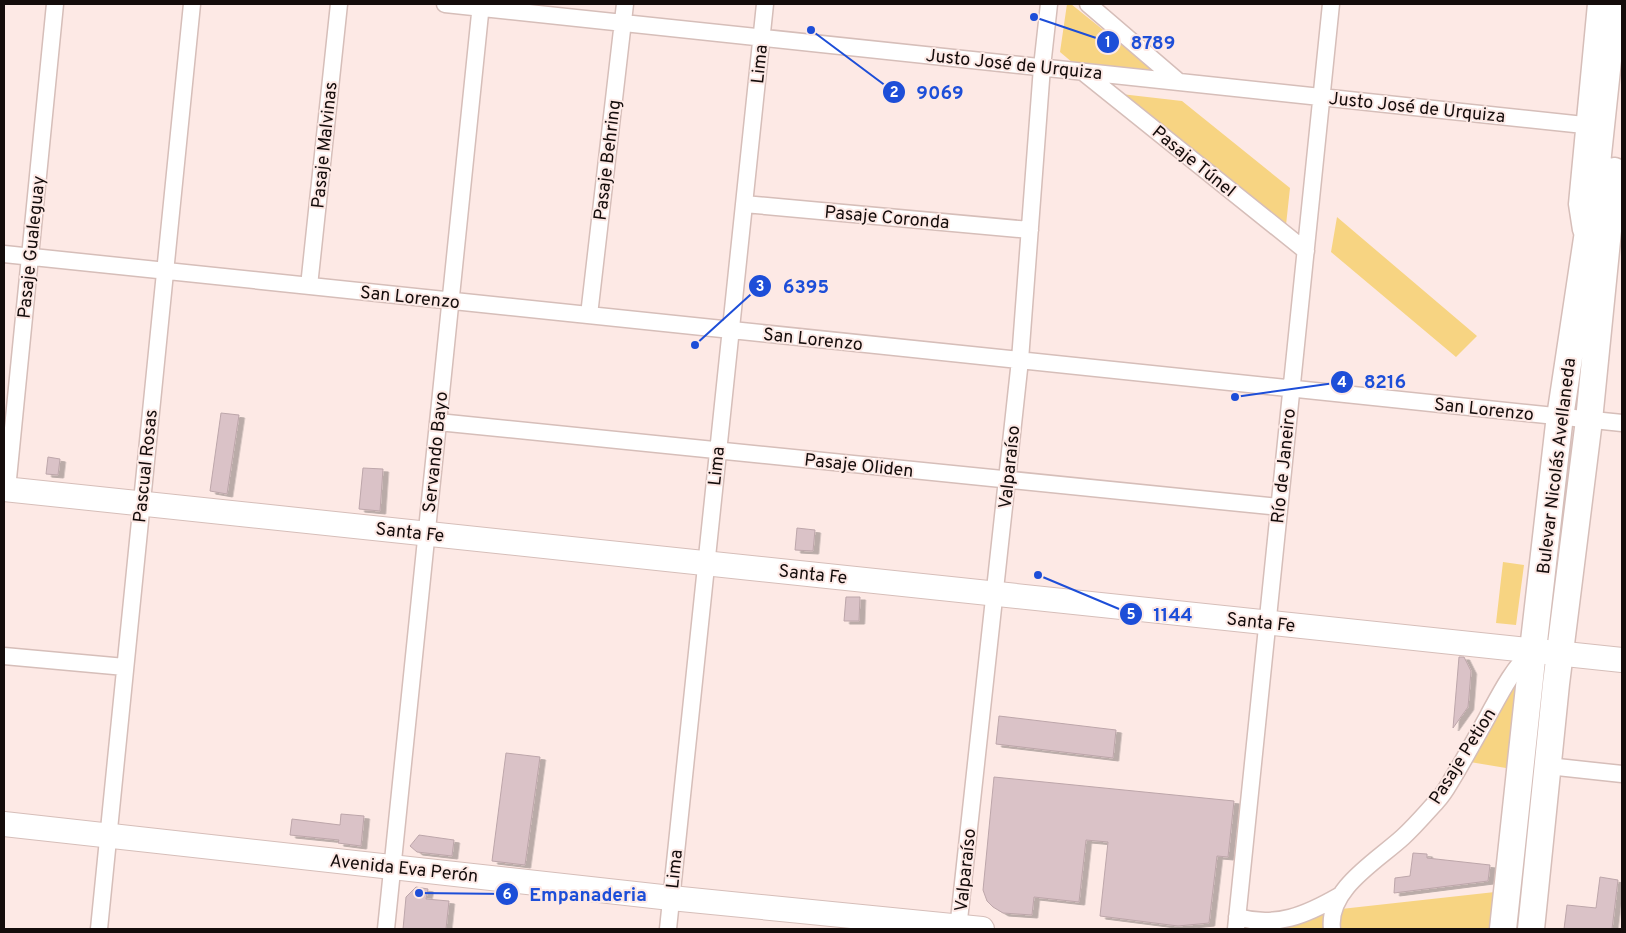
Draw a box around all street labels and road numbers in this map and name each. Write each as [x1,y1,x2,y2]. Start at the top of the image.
street label: Lima [747,43,774,85]
street label: Justo José de Urquiza [924,45,1103,86]
street label: Pasaje Malvinas [307,81,344,210]
street label: Justo José de Urquiza [1327,88,1506,129]
street label: Pasaje Behring [590,99,627,222]
street label: Pasaje Túnel [1146,121,1240,203]
street label: Pasaje Gualeguay [14,175,51,320]
street label: Pasaje Coronda [823,202,950,235]
street label: San Lorenzo [359,282,461,315]
street label: San Lorenzo [762,324,864,357]
street label: Bulevar Nicolás Avellaneda [1533,357,1582,576]
street label: Servando Bayo [419,390,454,514]
street label: San Lorenzo [1433,394,1535,427]
street label: Río de Janeiro [1267,407,1302,525]
street label: Pascual Rosas [129,408,164,524]
street label: Valparaíso [995,424,1026,510]
street label: Lima [704,445,731,487]
street label: Pasaje Oliden [803,449,915,484]
street label: Santa Fe [374,518,445,549]
street label: Santa Fe [777,560,848,591]
street label: Santa Fe [1225,608,1296,639]
street label: Pasaje Petion [1425,704,1502,809]
street label: Valparaíso [951,827,982,913]
street label: Lima [662,848,689,890]
street label: Avenida Eva Perón [328,850,479,889]

